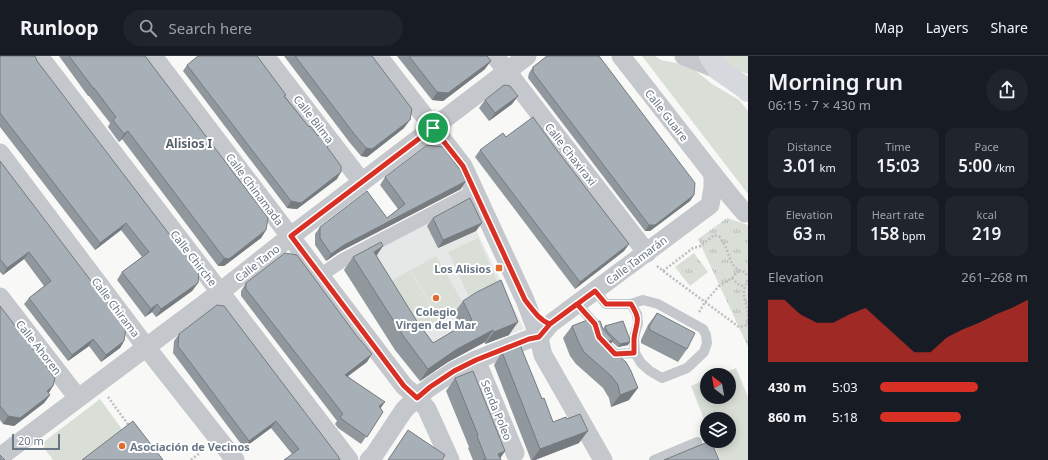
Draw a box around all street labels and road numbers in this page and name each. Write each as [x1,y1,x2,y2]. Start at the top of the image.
street label: Calle Guaire [642,86,692,144]
street label: Calle Bilma [290,92,338,146]
street label: Calle Chaxiraxi [542,120,600,188]
street label: Calle Chinamada [223,150,287,228]
street label: Calle Chirche [167,227,221,289]
street label: Calle Tamarán [602,232,670,288]
street label: Calle Tano [232,241,283,285]
street label: Calle Chirama [89,274,143,340]
street label: Calle Ahoren [13,317,65,377]
street label: Senda Poleo [478,378,516,443]

